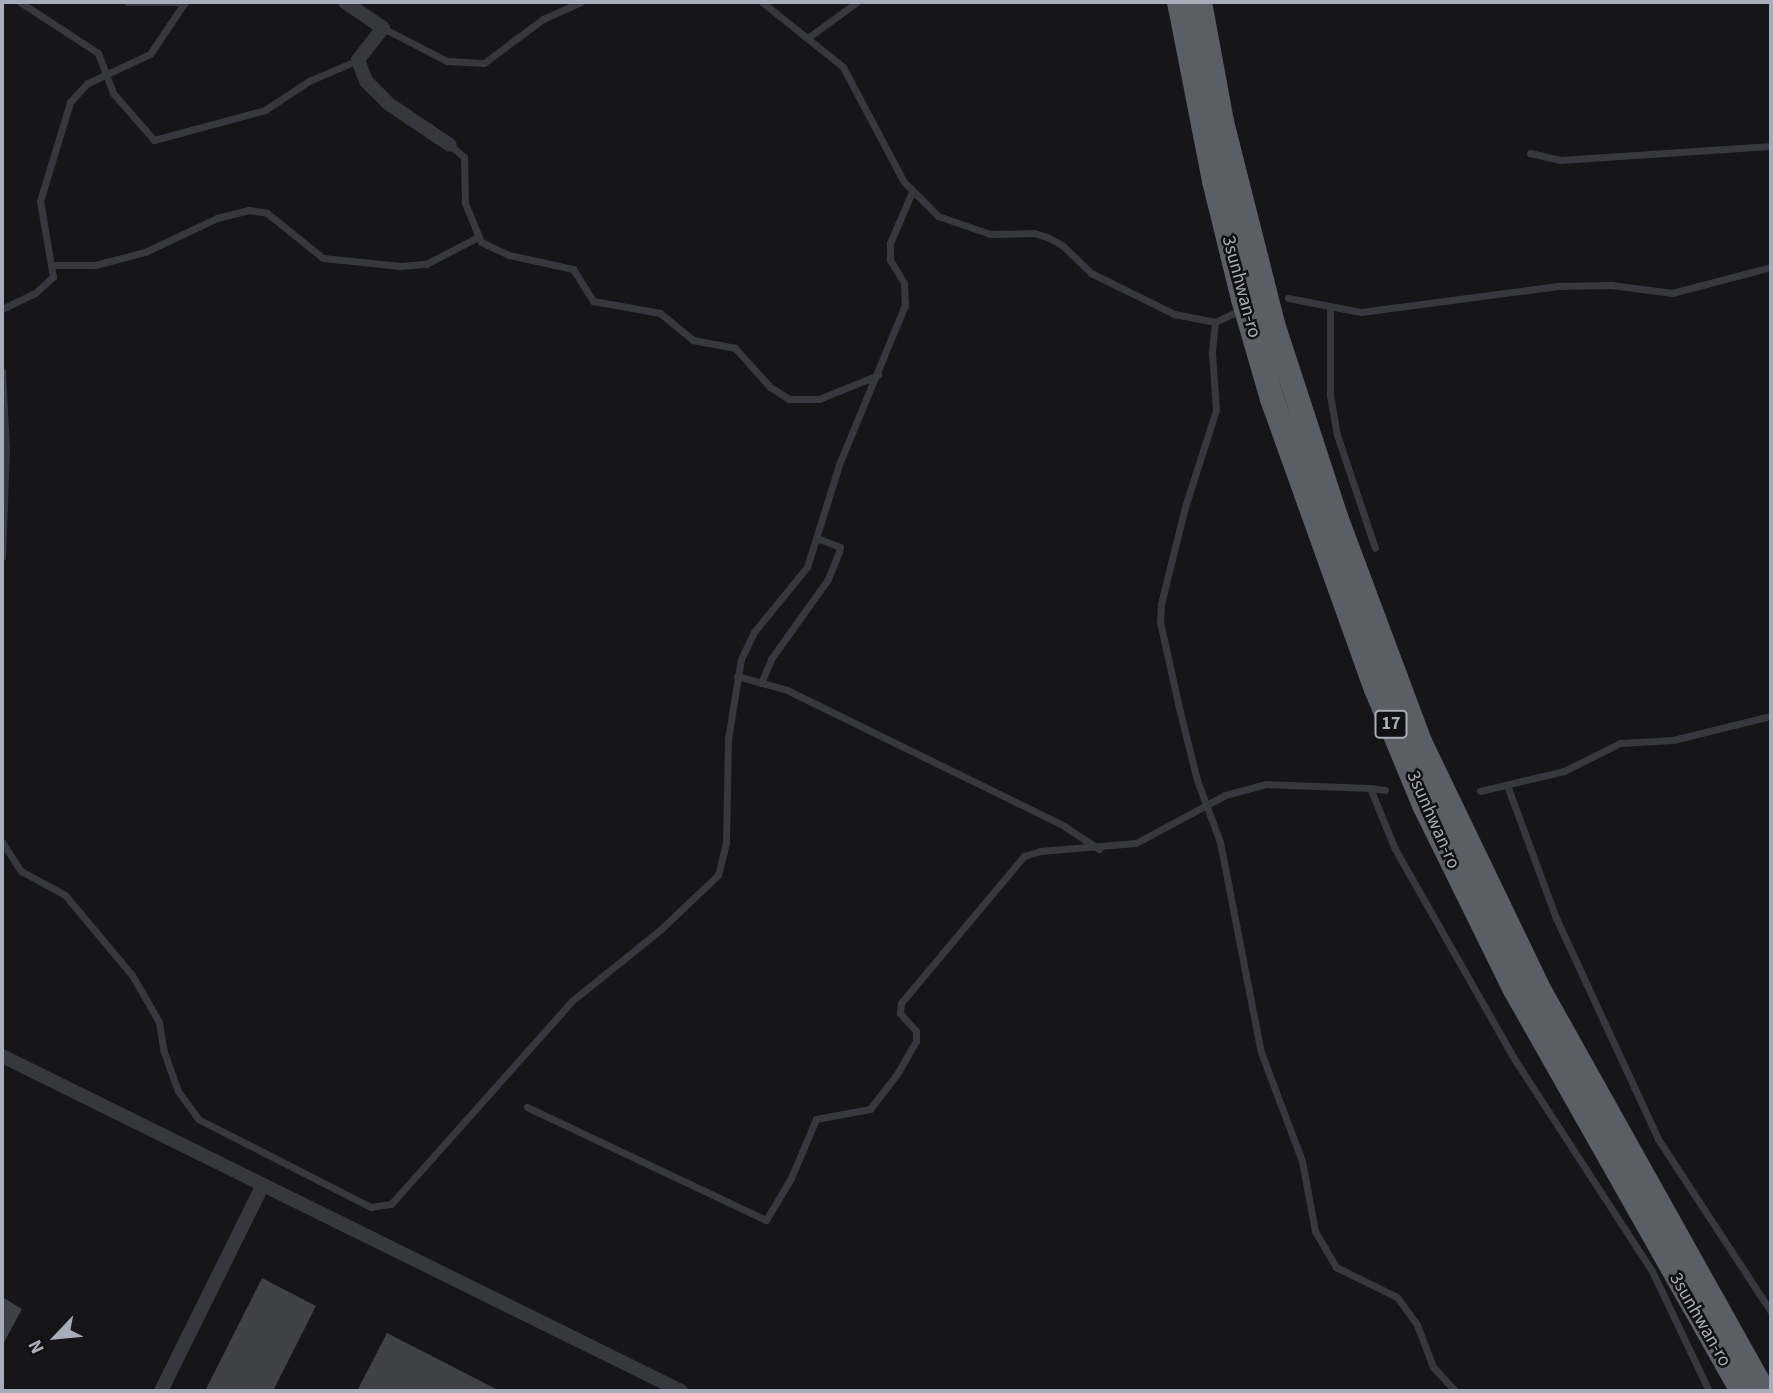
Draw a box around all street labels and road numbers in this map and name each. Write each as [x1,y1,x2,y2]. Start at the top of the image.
street label: 3sunhwan-ro [1216,234,1266,340]
road number: 17 [1374,710,1408,738]
street label: 3sunhwan-ro [1401,768,1465,872]
street label: 3sunhwan-ro [1664,1269,1736,1371]

